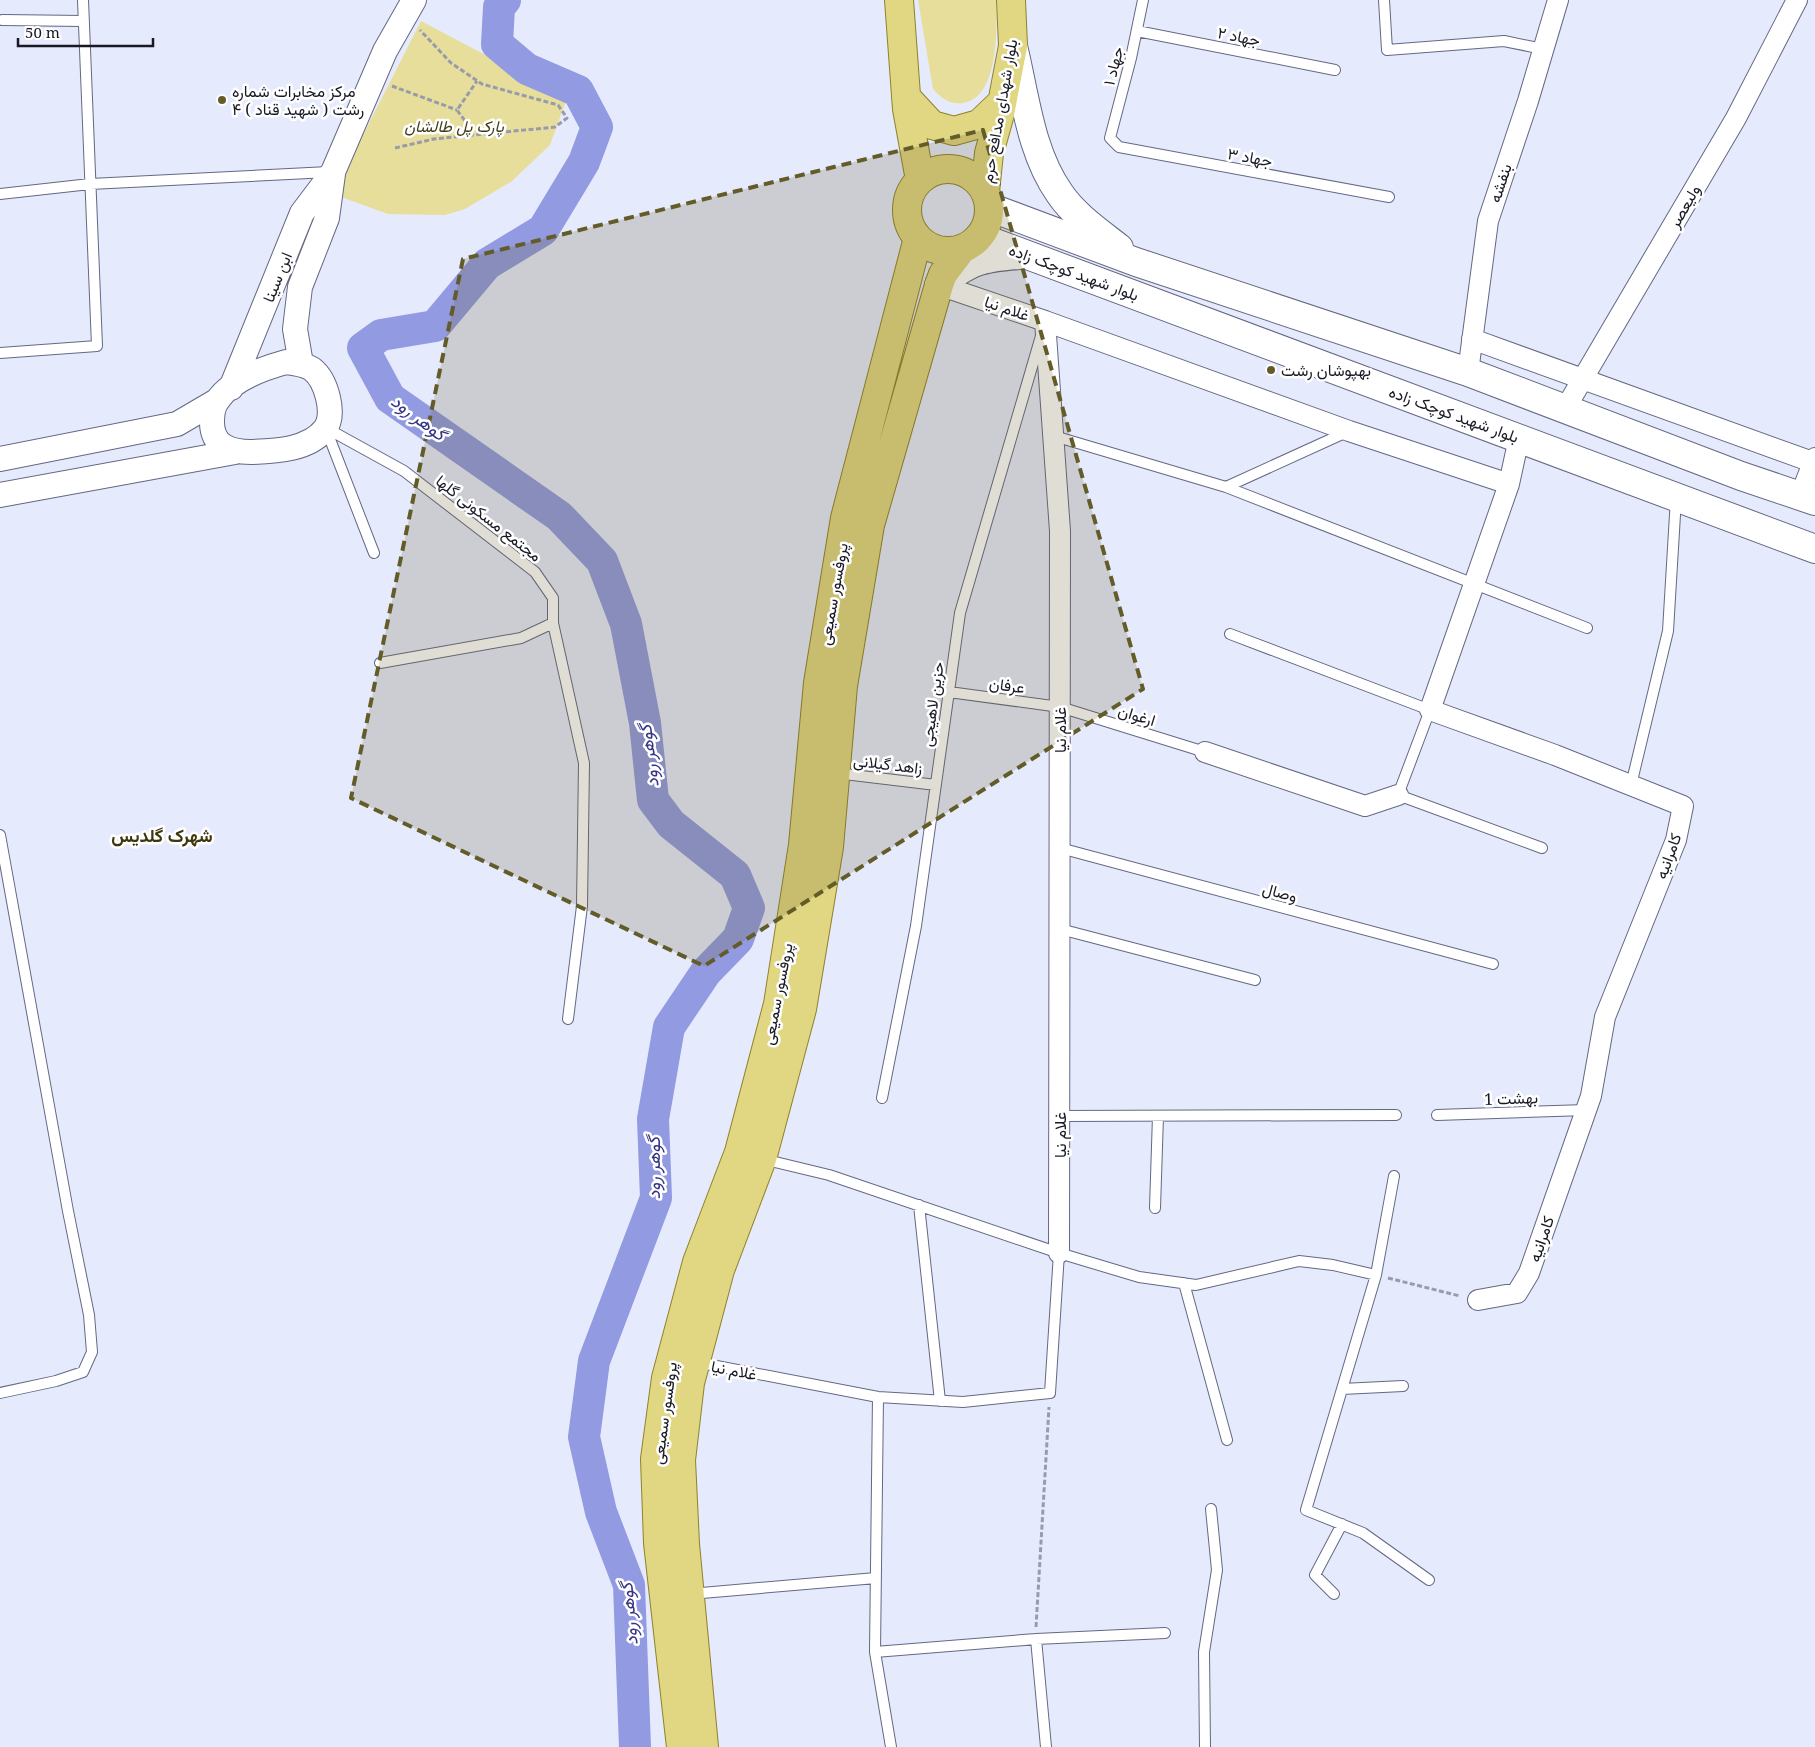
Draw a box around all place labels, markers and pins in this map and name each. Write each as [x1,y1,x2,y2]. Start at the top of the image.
place label: مرکز مخابرات شماره ۴ رشت ( شهید قناد ) [232,80,364,120]
marker: مرکز مخابرات شماره ۴ رشت ( شهید قناد ) [216,94,228,106]
place label: بهپوشان رشت [1281,359,1371,382]
marker: بهپوشان رشت [1265,364,1277,376]

